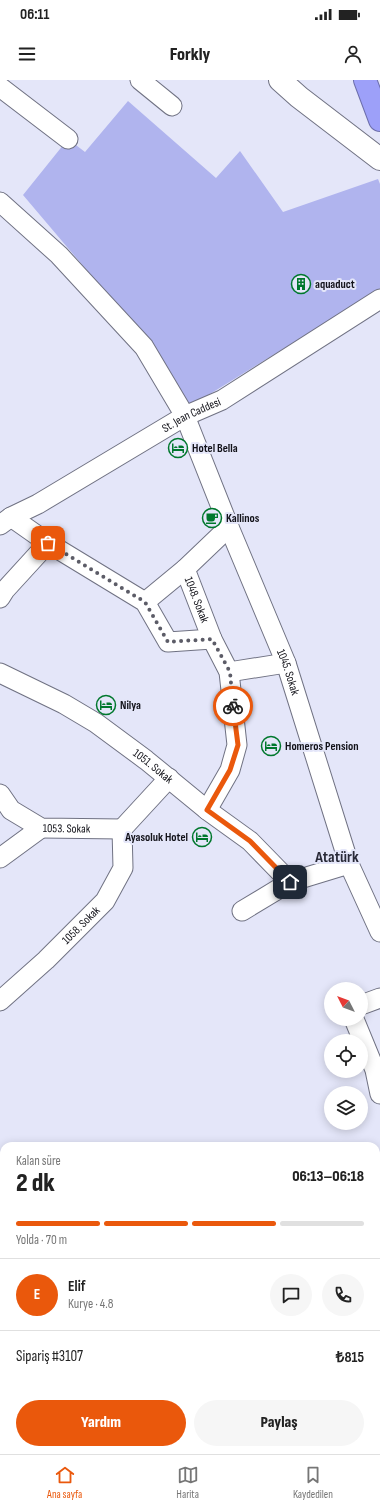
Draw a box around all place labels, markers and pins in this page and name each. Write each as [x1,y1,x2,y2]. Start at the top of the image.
building icon: aquaduct [290,273,312,295]
place label: aquaduct [315,277,355,292]
hotel icon: Hotel Bella [167,437,189,459]
place label: Hotel Bella [192,441,238,456]
cafe icon: Kallinos [201,507,223,529]
place label: Kallinos [226,511,260,526]
pin [31,526,65,560]
hotel icon: Nilya [95,694,117,716]
place label: Nilya [120,698,141,713]
hotel icon: Homeros Pension [260,735,282,757]
place label: Homeros Pension [285,739,359,754]
hotel icon: Ayasoluk Hotel [191,826,213,848]
place label: Ayasoluk Hotel [124,830,188,845]
pin [273,865,307,899]

